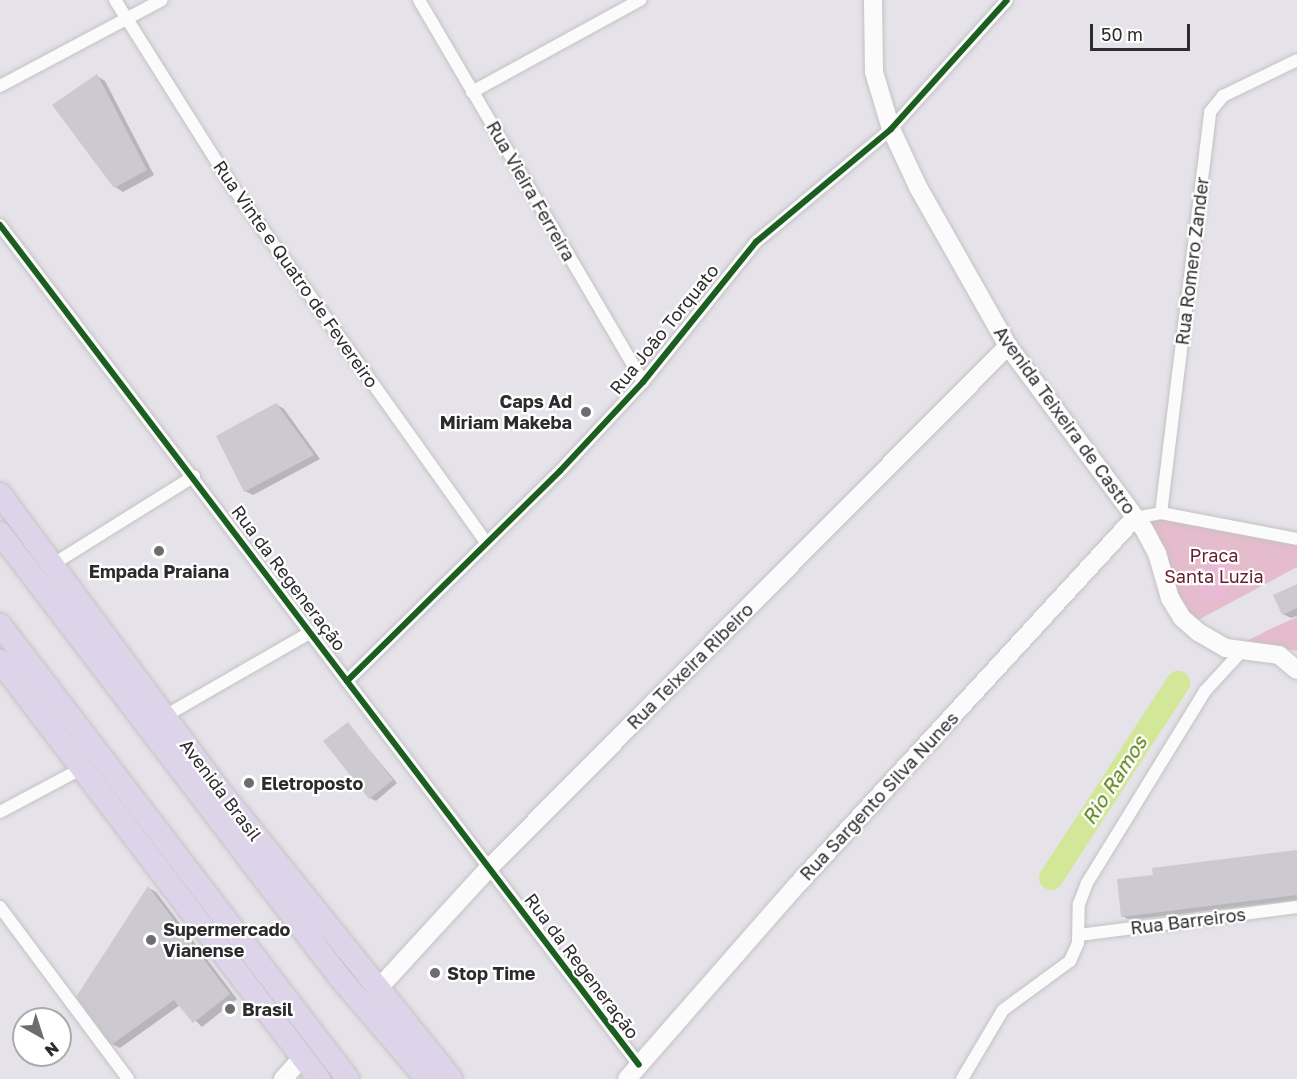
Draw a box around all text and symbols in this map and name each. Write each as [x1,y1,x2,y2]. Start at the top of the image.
scale bar [1093,12,1194,50]
text: 50 m [1101,23,1143,45]
street label: Rua Vieira Ferreira [482,117,580,265]
street label: Rua Vinte e Quatro de Fevereiro [209,156,383,392]
street label: Rua Romero Zander [1171,176,1213,346]
street label: Rua João Torquato [605,260,723,398]
street label: Avenida Teixeira de Castro [990,322,1140,518]
place label: Caps Ad Miriam Makeba [440,391,572,434]
marker: Caps Ad Miriam Makeba [577,403,595,421]
street label: Rua da Regeneração [227,501,351,655]
marker: Empada Praiana [152,544,166,558]
park label: Praca Santa Luzia [1164,545,1264,588]
place label: Empada Praiana [89,560,229,582]
street label: Rua Teixeira Ribeiro [622,598,758,734]
street label: Rua Sargento Silva Nunes [795,707,963,885]
water label: Rio Ramos [1076,731,1152,829]
street label: Avenida Brasil [176,735,266,845]
place label: Eletroposto [261,772,363,794]
marker: Eletroposto [242,776,256,790]
street label: Rua da Regeneração [520,889,644,1043]
street label: Rua Barreiros [1129,903,1247,939]
place label: Supermercado Vianense [163,919,290,962]
marker: Supermercado Vianense [144,933,158,947]
place label: Stop Time [447,962,535,984]
marker: Stop Time [428,966,442,980]
place label: Brasil [242,998,293,1020]
marker: Brasil [223,1002,237,1016]
north arrow [12,1007,72,1067]
text: N [41,1038,63,1061]

